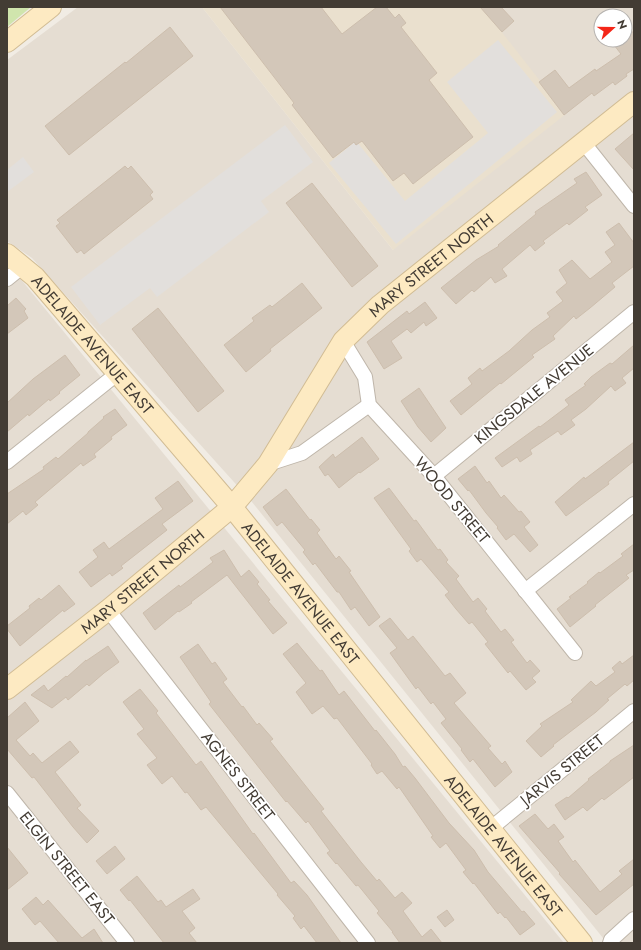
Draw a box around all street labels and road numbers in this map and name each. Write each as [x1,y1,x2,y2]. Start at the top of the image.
street label: MARY STREET NORTH [363,207,498,322]
street label: ADELAIDE AVENUE EAST [26,270,159,420]
street label: KINGSDALE AVENUE [469,339,599,449]
street label: WOOD STREET [409,452,495,549]
street label: ADELAIDE AVENUE EAST [236,517,366,669]
street label: MARY STREET NORTH [75,523,209,639]
street label: AGNES STREET [196,727,280,826]
street label: JARVIS STREET [514,729,609,812]
street label: ADELAIDE AVENUE EAST [439,769,568,922]
street label: ELGIN STREET EAST [14,807,120,930]

